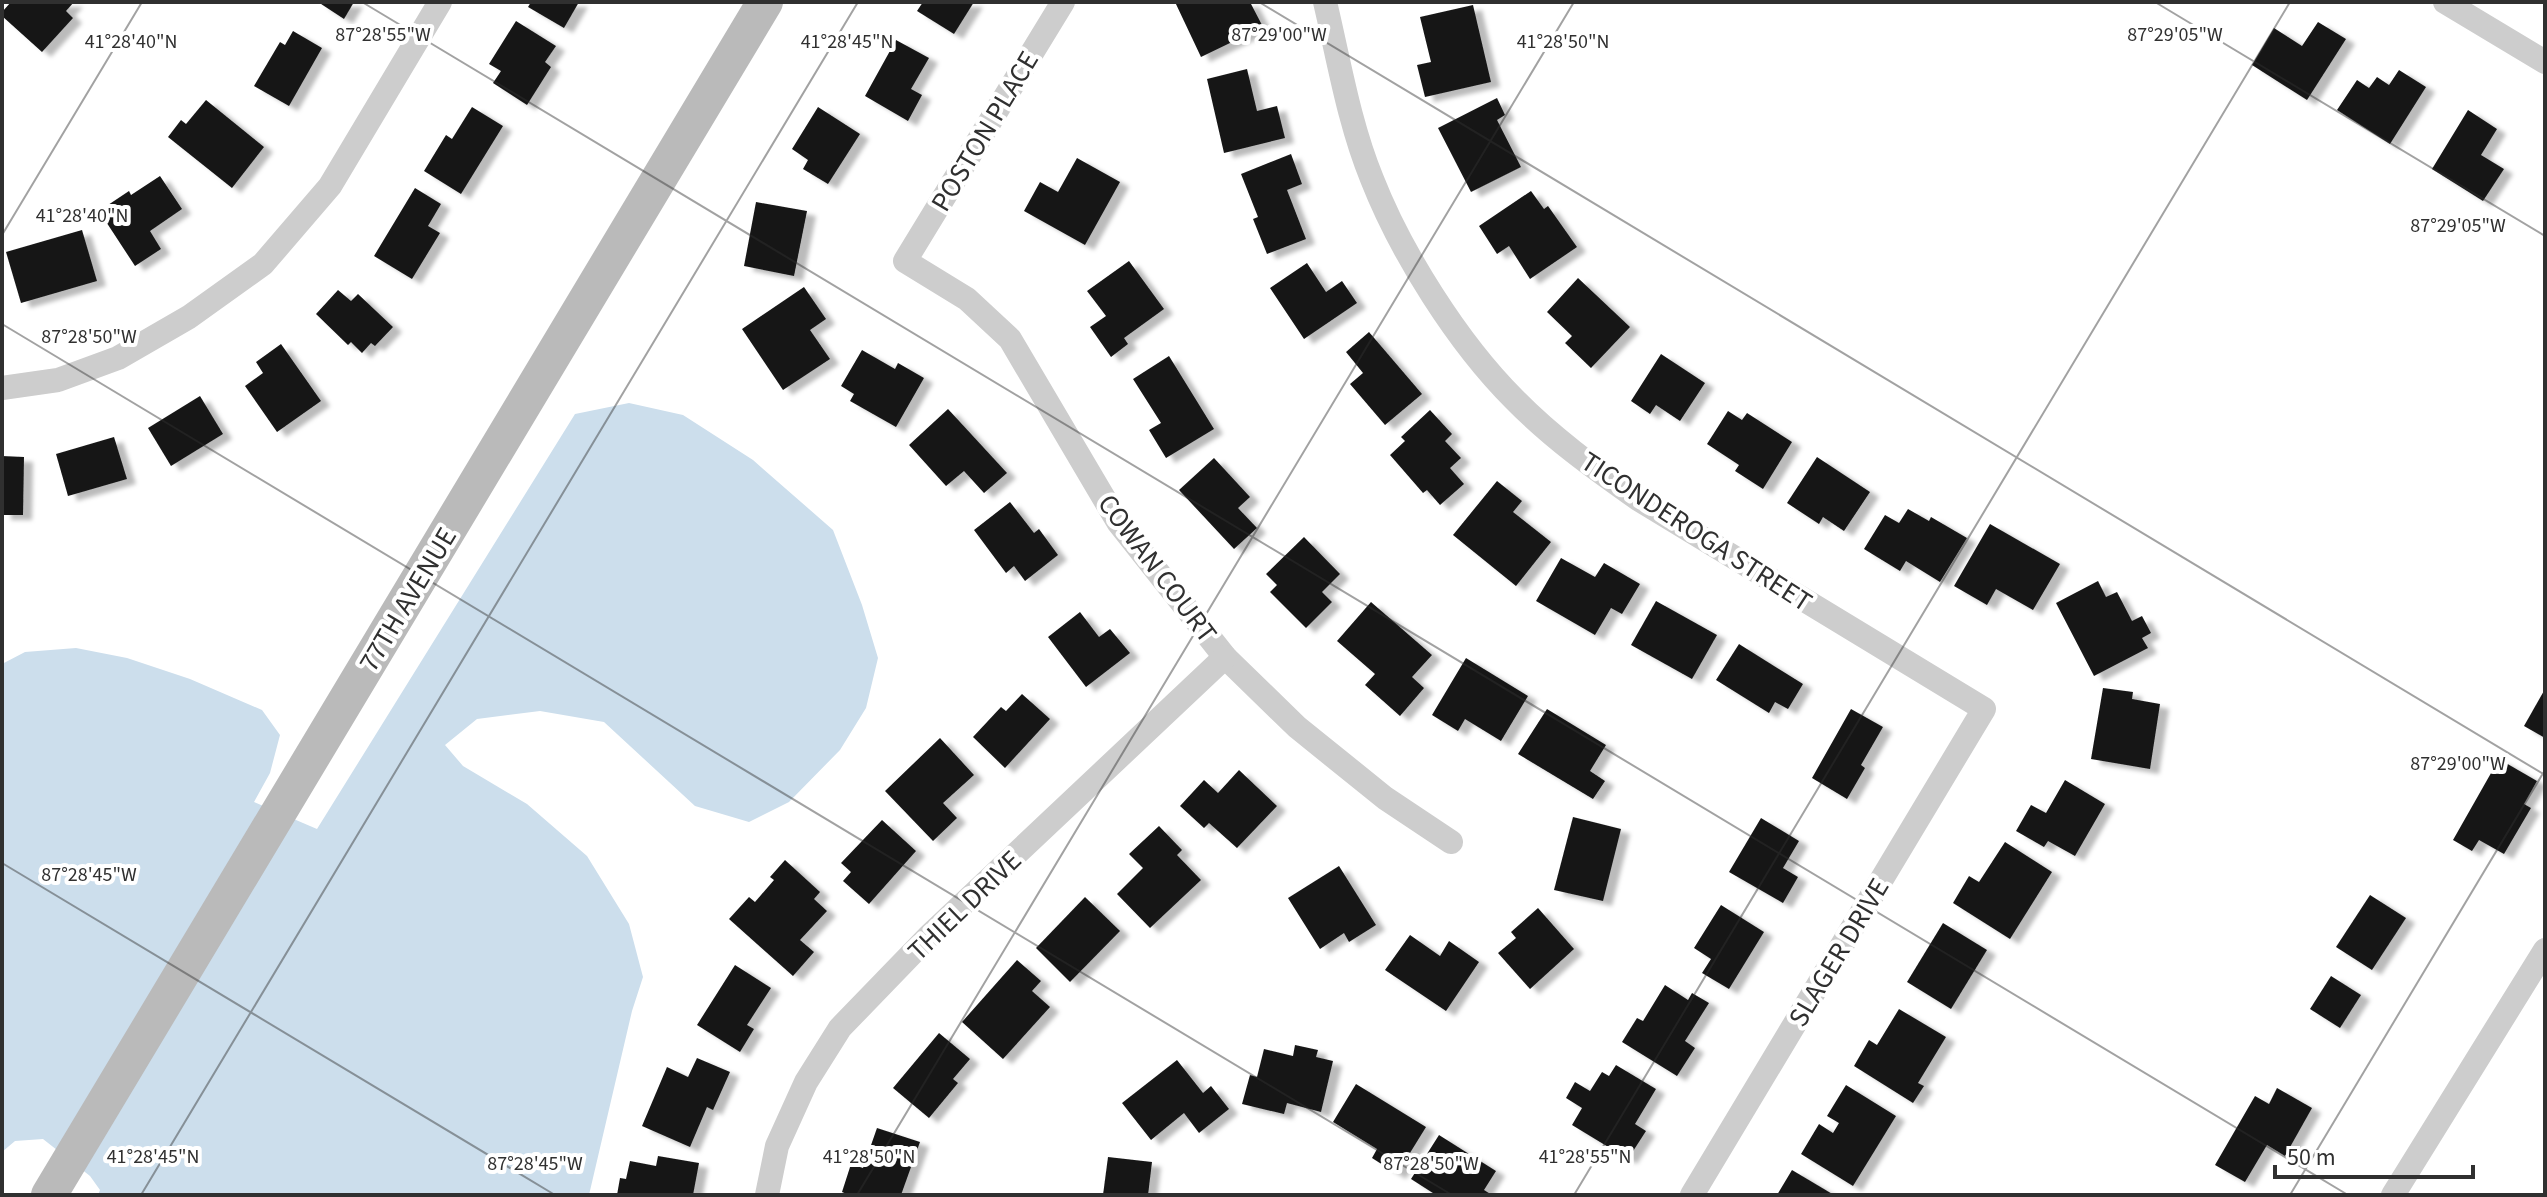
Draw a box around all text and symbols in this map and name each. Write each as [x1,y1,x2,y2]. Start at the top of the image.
text: 87°28'55"W [335,21,431,49]
text: 87°29'00"W [1231,21,1327,49]
text: 87°29'05"W [2127,21,2223,49]
text: 41°28'40"N [85,28,177,56]
text: 41°28'45"N [801,28,893,56]
text: 41°28'50"N [1517,28,1609,56]
street label: POSTON PLACE [921,44,1049,219]
text: 41°28'40"N [36,202,128,230]
text: 87°29'05"W [2410,212,2506,240]
text: 87°28'50"W [41,323,137,351]
street label: TICONDEROGA STREET [1573,442,1820,622]
street label: COWAN COURT [1088,486,1226,651]
street label: 77TH AVENUE [349,520,467,679]
text: 87°29'00"W [2410,750,2506,778]
street label: THIEL DRIVE [899,841,1030,970]
text: 87°28'45"W [41,861,137,889]
street label: SLAGER DRIVE [1779,871,1899,1034]
scale bar [2275,1129,2473,1179]
text: 50 m [2287,1140,2336,1175]
text: 41°28'45"N [107,1143,199,1171]
text: 41°28'50"N [823,1143,915,1171]
text: 41°28'55"N [1539,1143,1631,1171]
text: 87°28'45"W [487,1150,583,1178]
text: 87°28'50"W [1383,1150,1479,1178]

